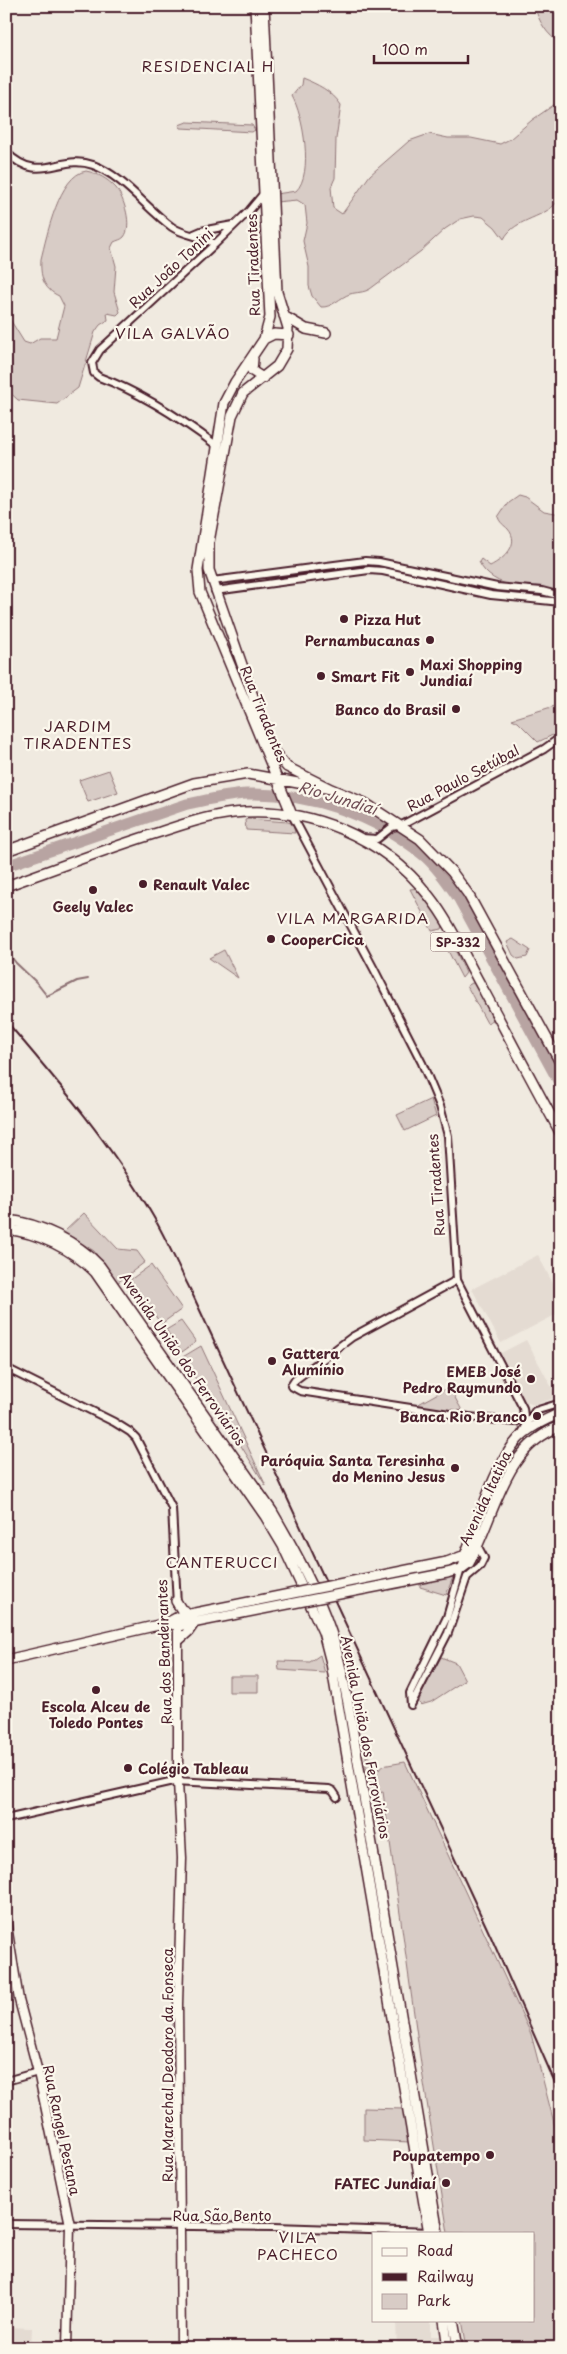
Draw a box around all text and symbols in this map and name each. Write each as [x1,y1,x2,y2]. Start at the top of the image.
scale bar [374,32,468,64]
text: 100 m [382,37,428,60]
district label: RESIDENCIAL H [142,54,274,77]
street label: Rua Tiradentes [241,213,265,317]
street label: Rua João Tonini [124,223,218,313]
district label: VILA GALVÃO [115,321,231,344]
place label: Pizza Hut [354,609,421,630]
marker: Pizza Hut [338,613,350,625]
place label: Pernambucanas [305,630,420,651]
marker: Pernambucanas [424,634,436,646]
place label: Maxi Shopping Jundiaí [420,654,522,691]
street label: Rua Tiradentes [235,663,293,765]
place label: Smart Fit [331,666,400,687]
marker: Maxi Shopping Jundiaí [404,666,416,678]
marker: Smart Fit [315,670,327,682]
place label: Banco do Brasil [335,699,446,720]
marker: Banco do Brasil [450,703,462,715]
district label: JARDIM TIRADENTES [24,714,132,754]
street label: Rua Paulo Setúbal [403,740,523,816]
water label: Rio Jundiaí [296,774,384,821]
place label: Renault Valec [153,874,250,895]
marker: Renault Valec [137,878,149,890]
marker: Geely Valec [87,884,99,896]
place label: Geely Valec [52,896,134,917]
district label: VILA MARGARIDA [277,906,429,929]
place label: CooperCica [281,929,365,950]
road number: SP-332 [430,932,486,952]
marker: CooperCica [265,933,277,945]
street label: Rua Tiradentes [422,1133,450,1237]
street label: Avenida União dos Ferroviários [115,1268,251,1450]
place label: Gattera Alumínio [282,1343,344,1380]
marker: Gattera Alumínio [266,1355,278,1367]
place label: EMEB José Pedro Raymundo [402,1361,521,1398]
marker: EMEB José Pedro Raymundo [525,1373,537,1385]
place label: Banca Rio Branco [399,1406,527,1427]
marker: Banca Rio Branco [531,1410,543,1422]
street label: Avenida Itatiba [454,1447,516,1549]
place label: Paróquia Santa Teresinha do Menino Jesus [260,1450,446,1487]
marker: Paróquia Santa Teresinha do Menino Jesus [449,1462,461,1474]
district label: CANTERUCCI [165,1550,279,1573]
street label: Rua dos Bandeirantes [151,1579,177,1725]
street label: Avenida União dos Ferroviários [336,1633,396,1841]
marker: Escola Alceu de Toledo Pontes [90,1684,102,1696]
place label: Escola Alceu de Toledo Pontes [42,1696,151,1733]
place label: Colégio Tableau [138,1758,249,1779]
marker: Colégio Tableau [122,1762,134,1774]
street label: Rua Marechal Deodoro da Fonseca [157,1948,178,2182]
street label: Rua Rangel Pestana [38,2063,86,2197]
place label: Poupatempo [393,2145,480,2166]
marker: Poupatempo [484,2149,496,2161]
place label: FATEC Jundiaí [334,2173,437,2194]
marker: FATEC Jundiaí [440,2177,452,2189]
street label: Rua São Bento [172,2205,272,2226]
district label: VILA PACHECO [257,2225,339,2265]
legend [372,2232,534,2322]
text: Road [417,2238,453,2261]
text: Railway [417,2264,474,2287]
text: Park [417,2288,451,2311]

